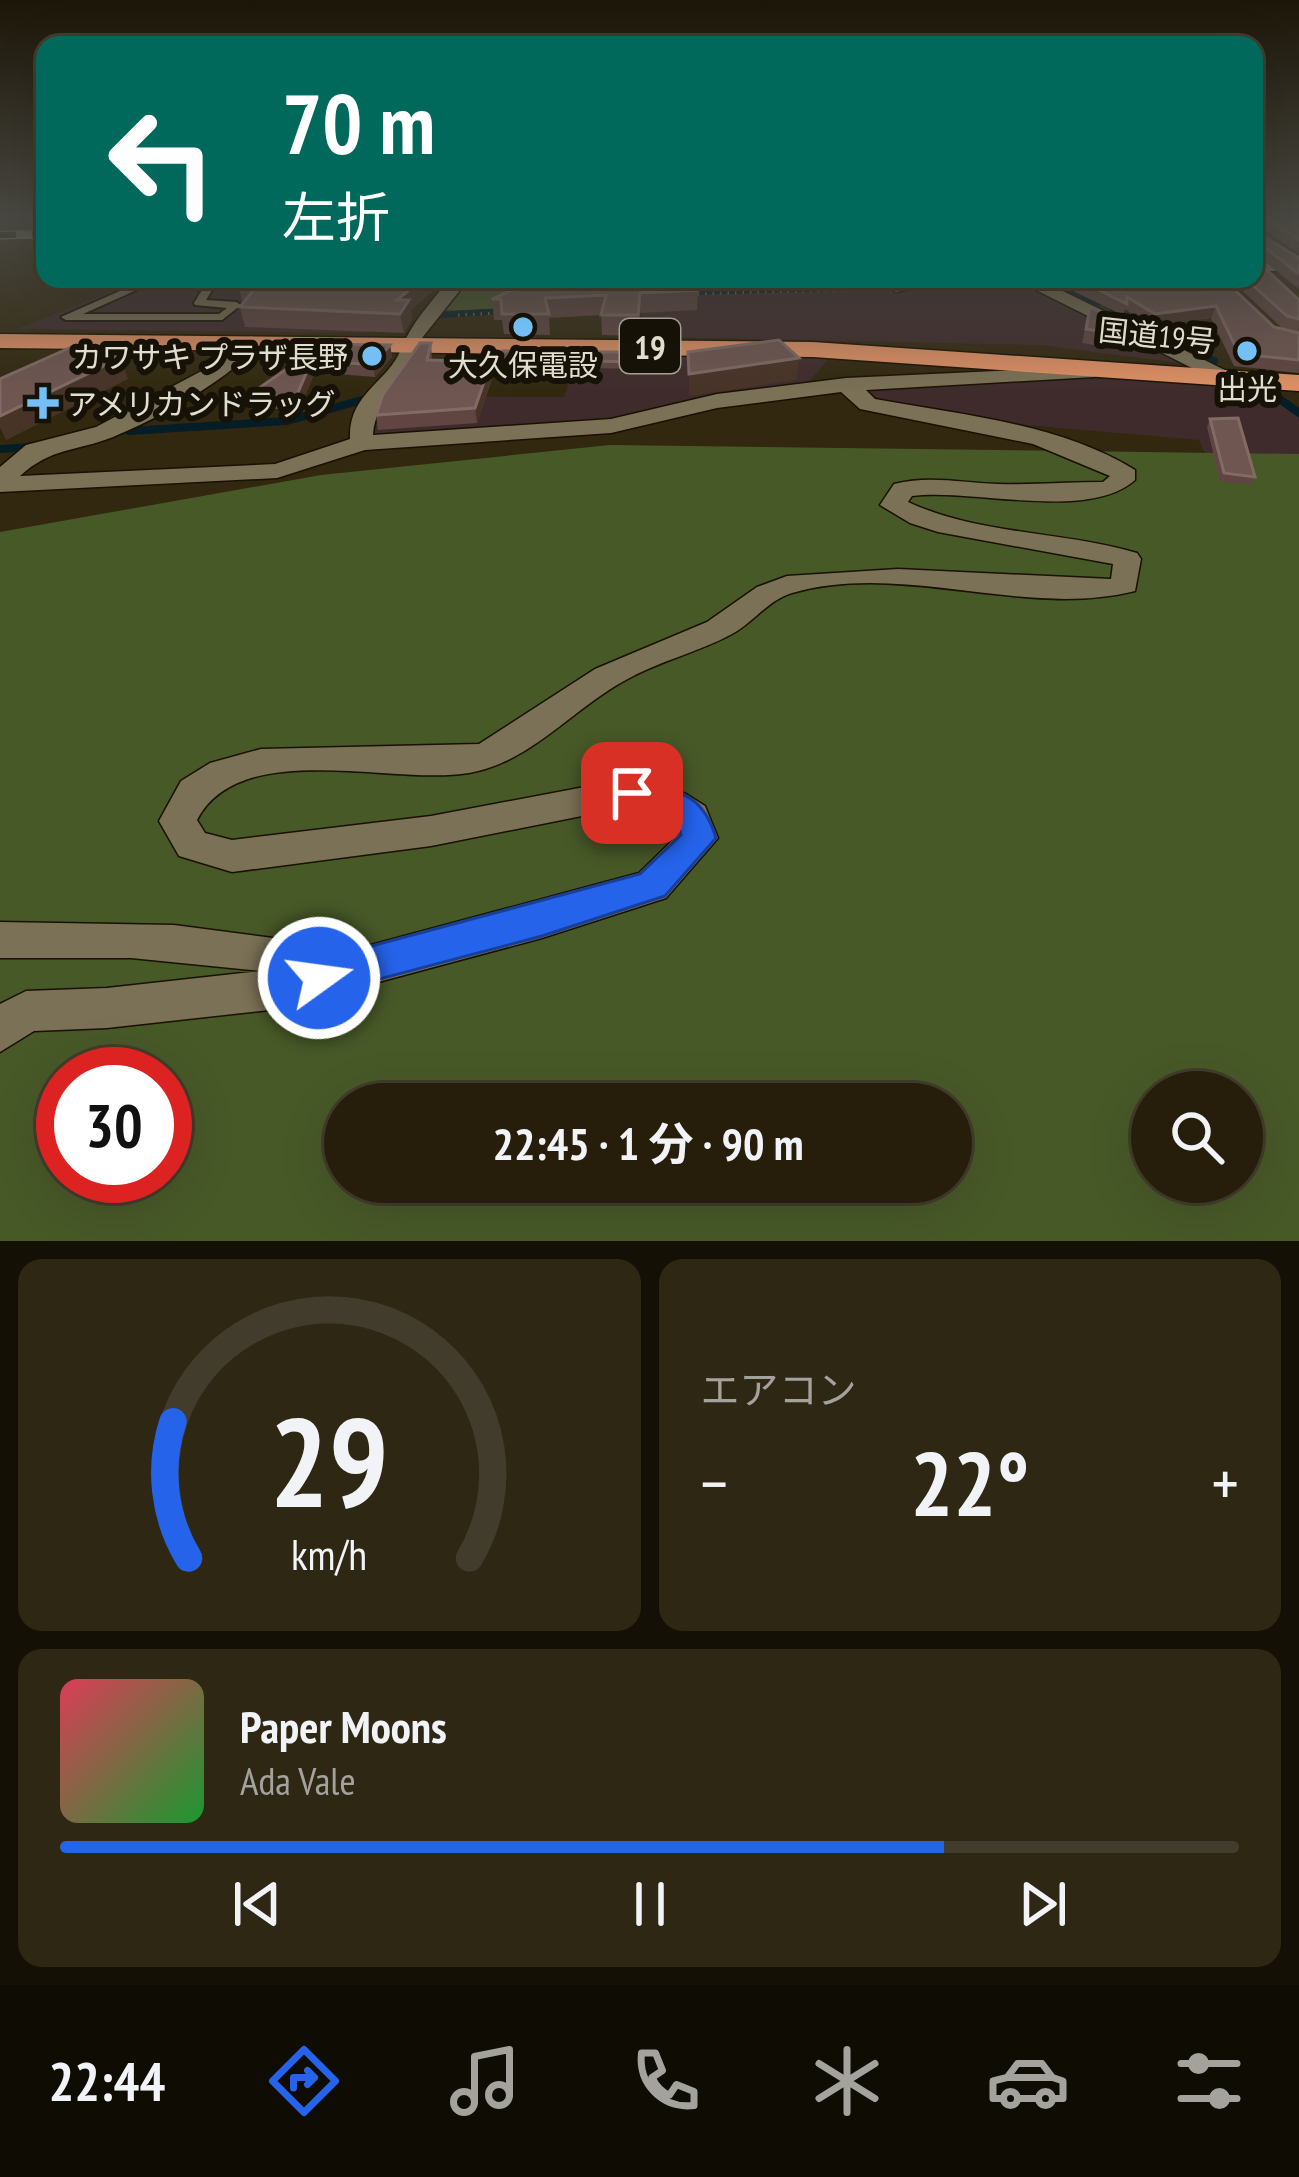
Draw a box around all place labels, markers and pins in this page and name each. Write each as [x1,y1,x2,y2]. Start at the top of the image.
marker: 大久保電設 [510,314,536,340]
place label: カワサキ プラザ長野 [72,337,348,376]
marker: 出光 [1234,338,1260,364]
marker: カワサキ プラザ長野 [359,343,385,369]
place label: 大久保電設 [448,345,598,384]
place label: 出光 [1217,369,1277,408]
place label: アメリカンドラッグ [67,384,336,423]
marker: アメリカンドラッグ [30,390,56,416]
pin [581,742,683,844]

